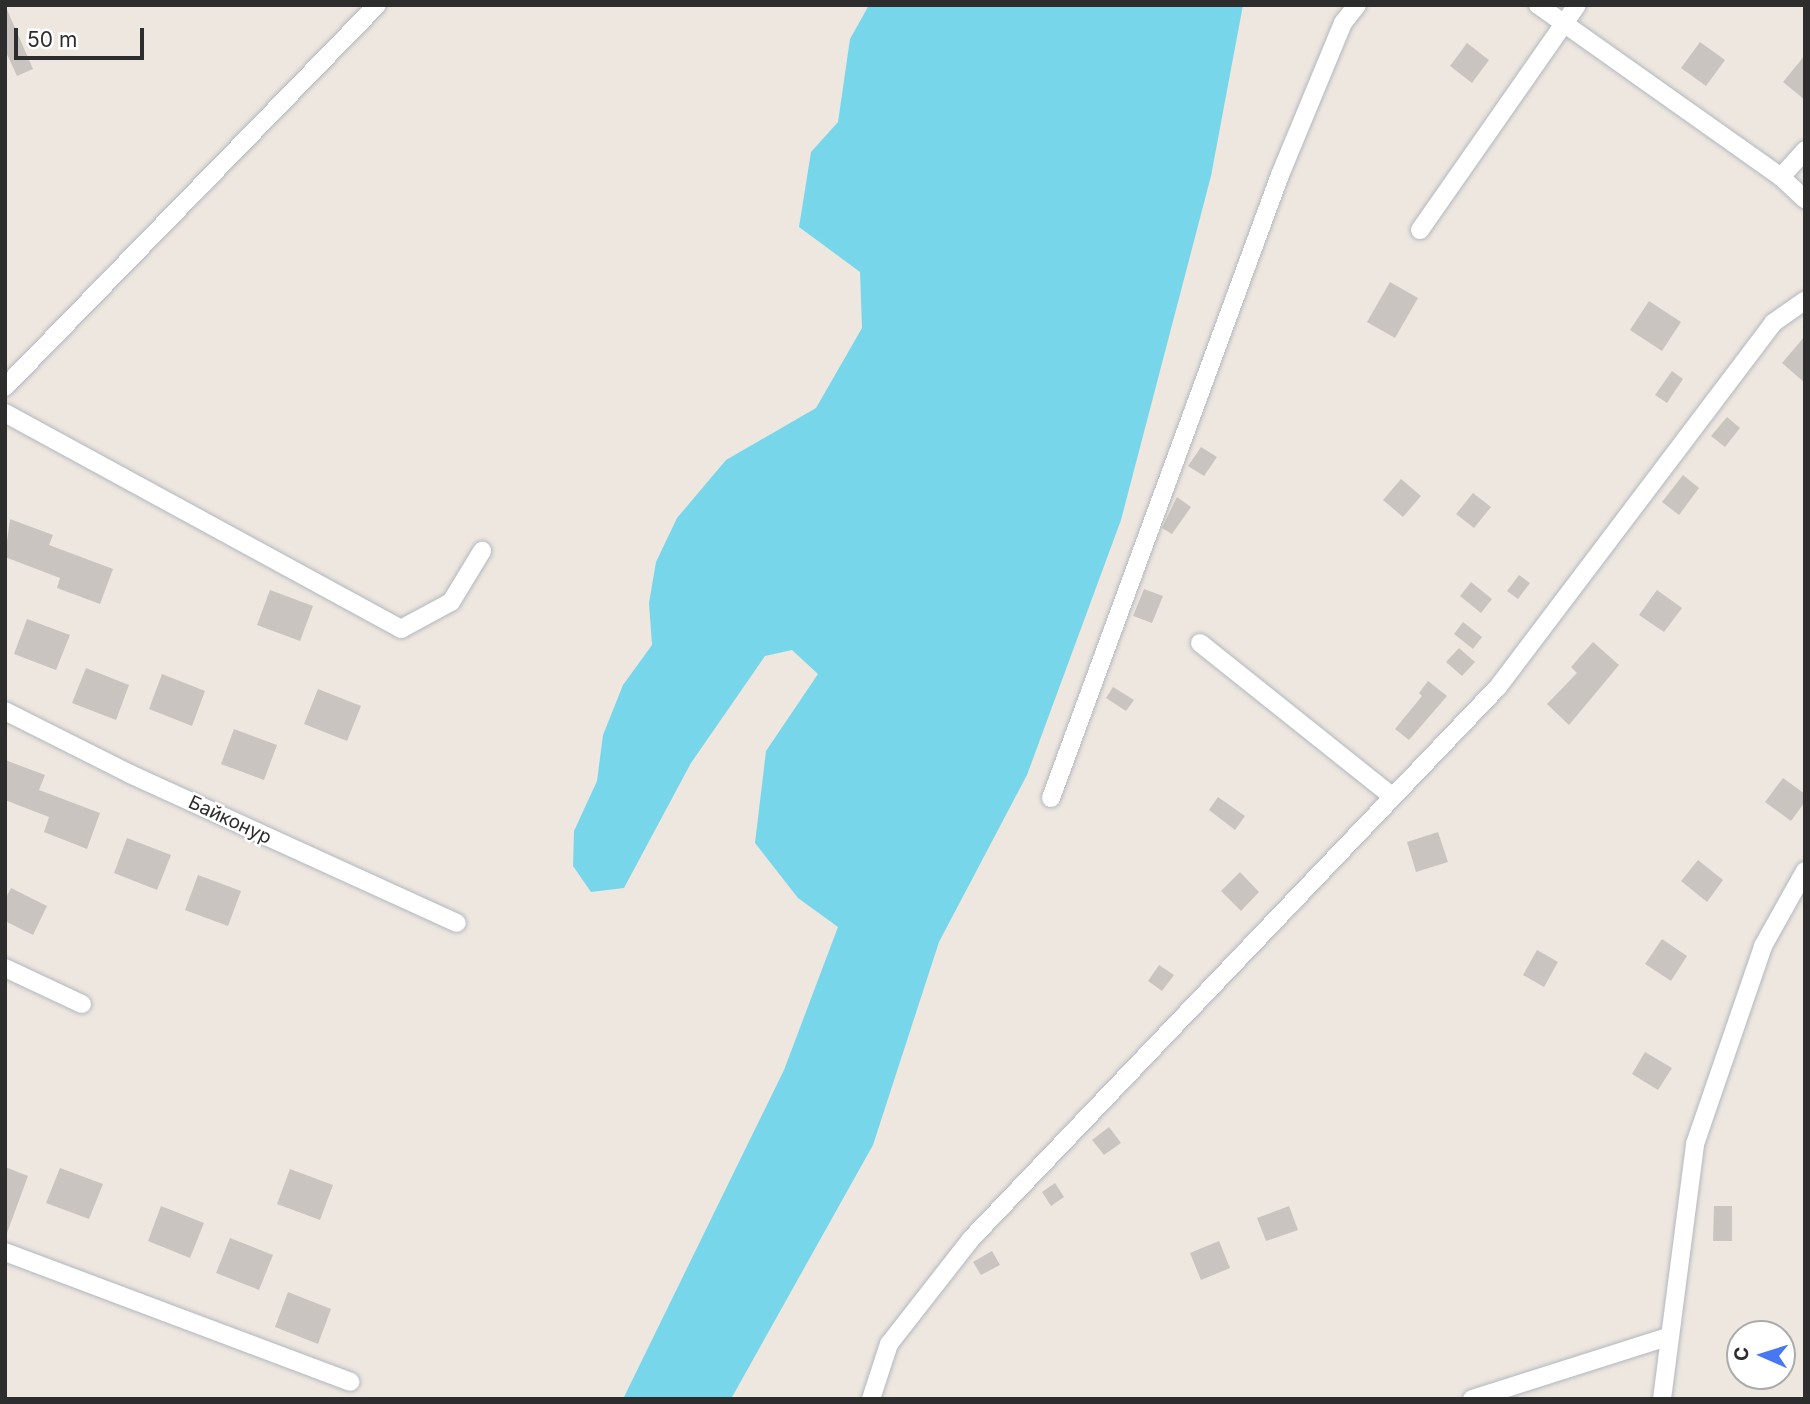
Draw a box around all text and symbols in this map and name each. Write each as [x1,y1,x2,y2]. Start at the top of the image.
scale bar [18,14,147,58]
text: 50 m [27,27,77,52]
street label: Байконур [185,791,275,849]
north arrow [1726,1320,1796,1390]
text: С [1730,1346,1753,1362]

